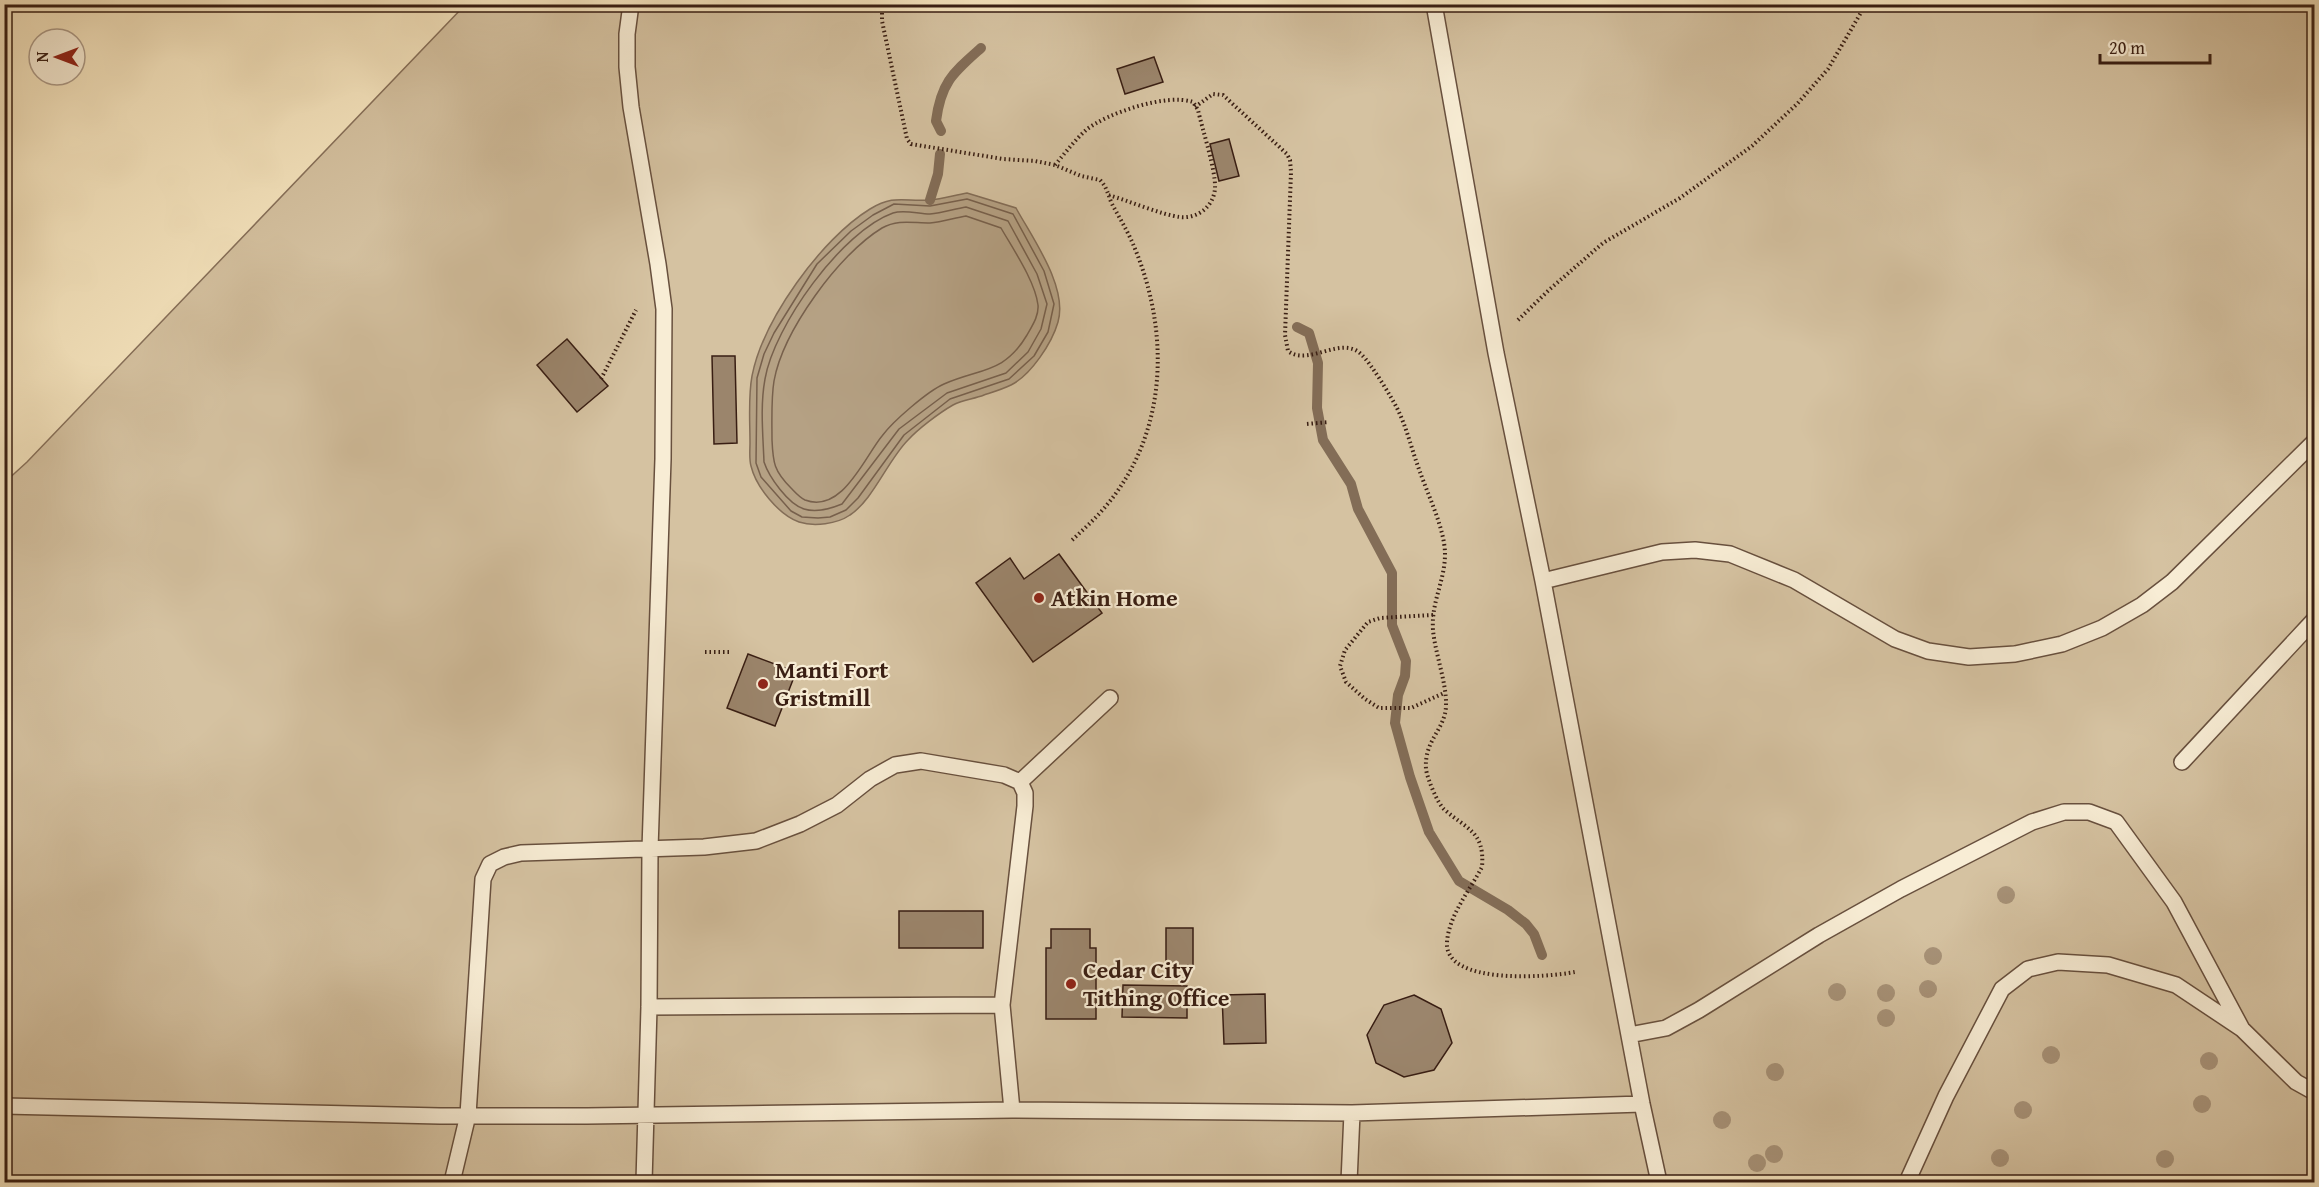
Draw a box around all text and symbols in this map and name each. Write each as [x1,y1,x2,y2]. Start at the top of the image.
north arrow [27,27,87,87]
scale bar [2100,27,2210,65]
text: 20 m [2109,34,2145,61]
text: N [30,51,54,62]
place label: Atkin Home [1051,580,1178,615]
marker: Atkin Home [1032,591,1046,605]
place label: Manti Fort Gristmill [775,652,888,715]
marker: Manti Fort Gristmill [756,677,770,691]
place label: Cedar City Tithing Office [1083,952,1230,1015]
marker: Cedar City Tithing Office [1064,977,1078,991]

